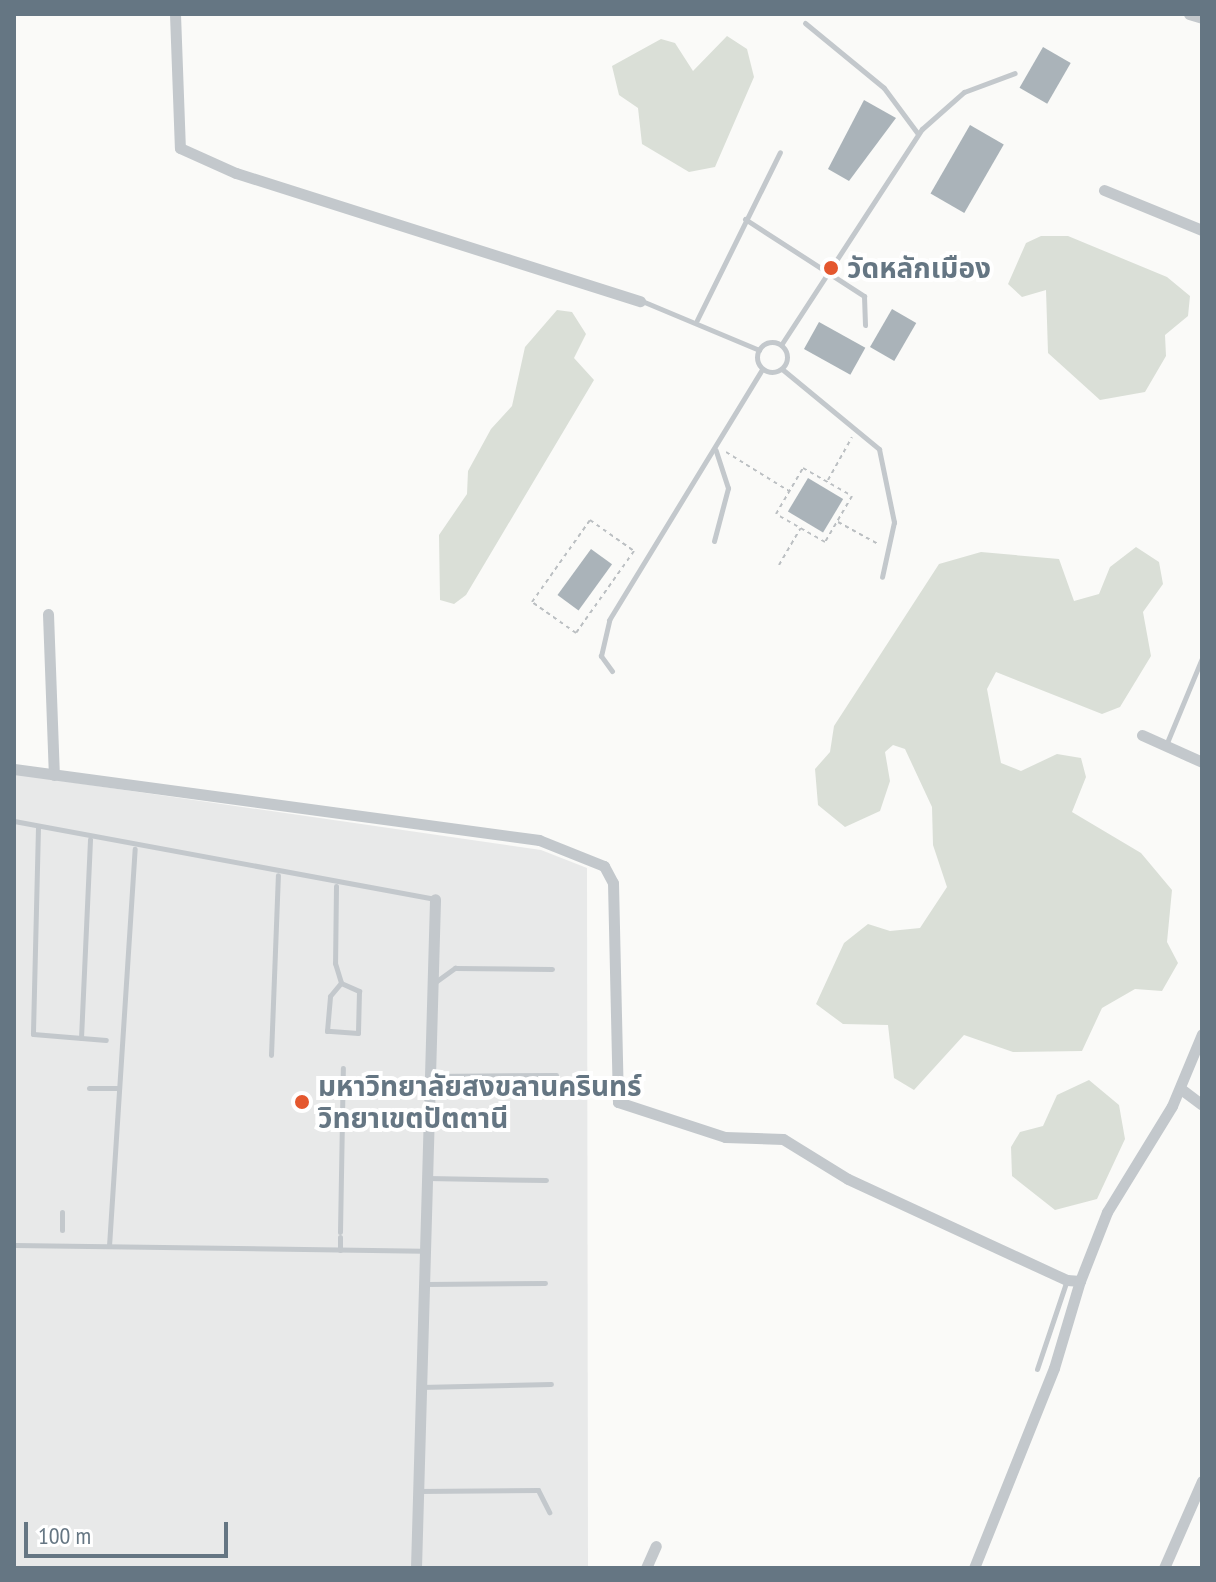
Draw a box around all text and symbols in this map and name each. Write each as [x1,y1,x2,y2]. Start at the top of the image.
place label: วัดหลักเมือง [847,251,991,285]
marker: วัดหลักเมือง [822,259,840,277]
place label: มหาวิทยาลัยสงขลานครินทร์ วิทยาเขตปัตตานี [318,1069,642,1135]
marker: มหาวิทยาลัยสงขลานครินทร์ วิทยาเขตปัตตานี [293,1093,311,1111]
scale bar [28,1506,232,1556]
text: 100 m [38,1520,91,1551]

